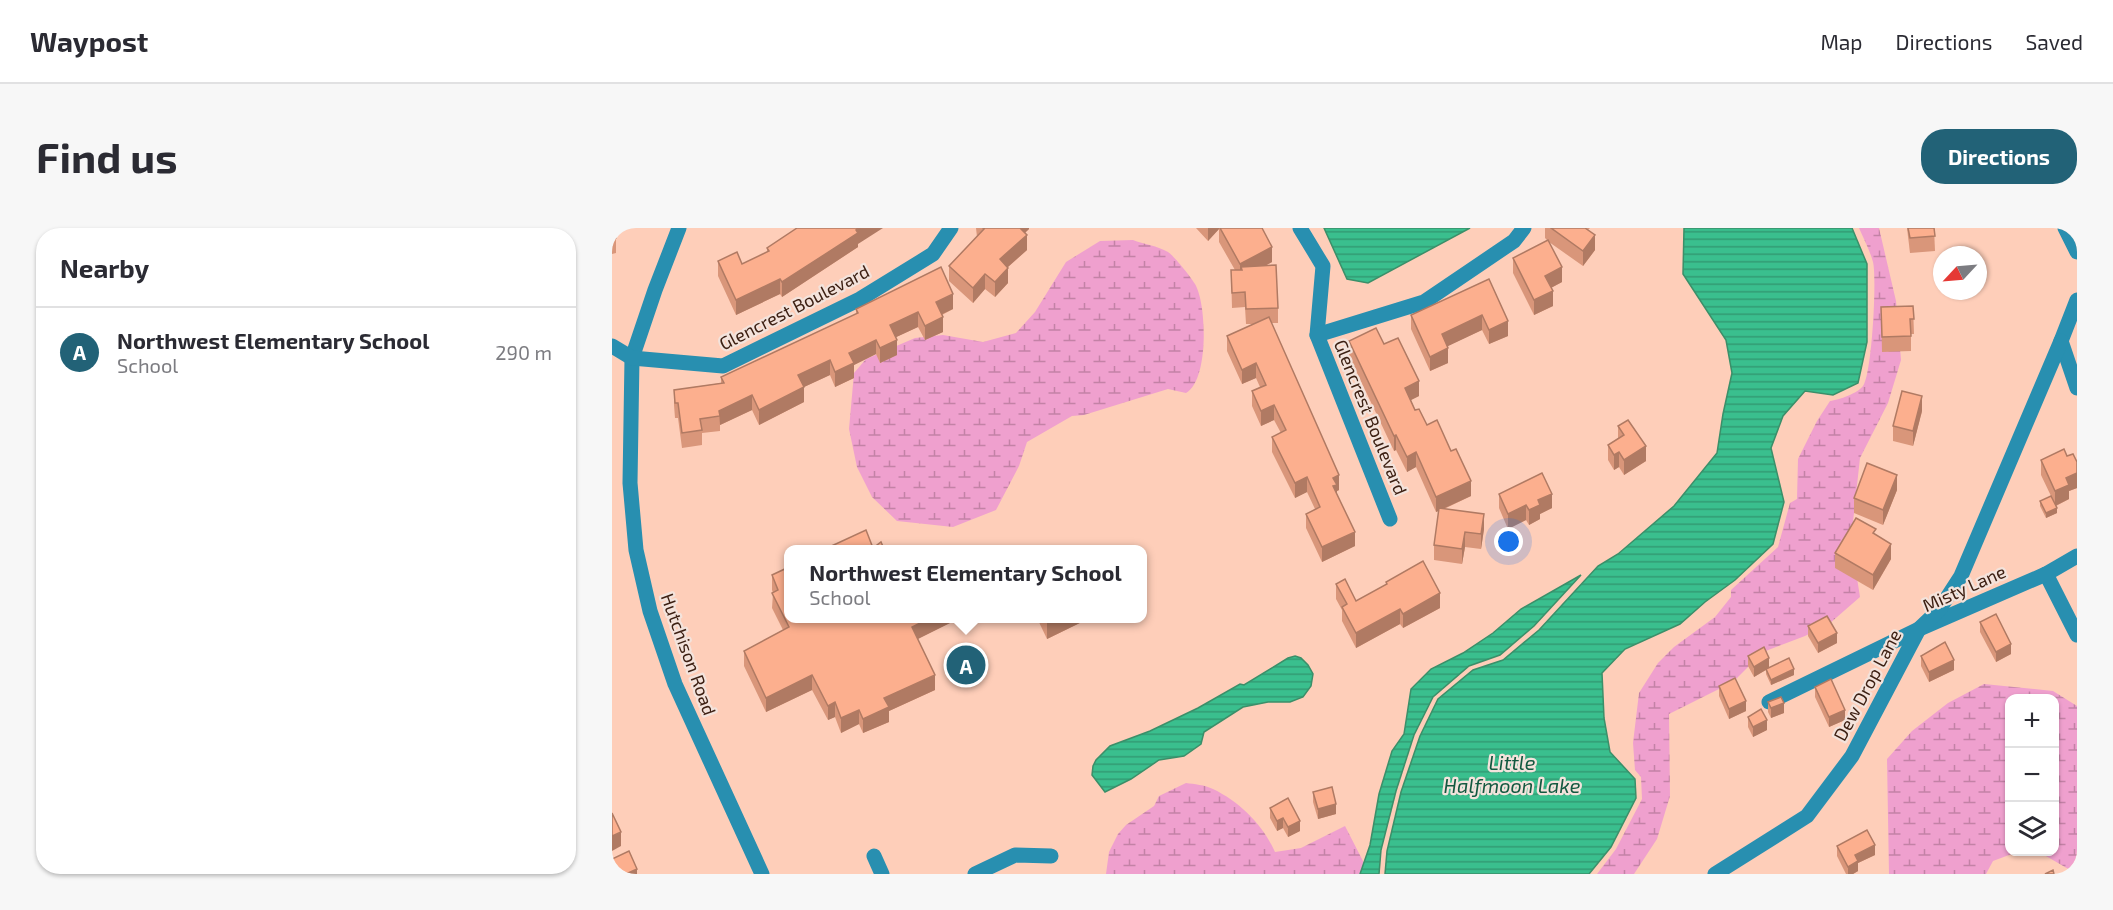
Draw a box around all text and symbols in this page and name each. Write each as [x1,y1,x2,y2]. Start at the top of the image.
text: Waypost [30,24,148,58]
text: Map [1820,29,1863,54]
text: Directions [1896,29,1992,54]
text: Saved [2025,29,2083,54]
button: Directions [1921,129,2077,184]
text: Find us [36,131,178,181]
north arrow [1933,246,1987,300]
text: Nearby [60,252,149,283]
street label: Glencrest Boulevard [715,260,873,354]
text: Northwest Elementary School [117,327,429,353]
street label: Glencrest Boulevard [1330,336,1412,498]
text: A [73,340,86,364]
text: 290 m [495,340,552,364]
text: School [117,353,178,377]
your location [1494,527,1523,556]
popup [784,545,1147,623]
text: Northwest Elementary School [809,559,1122,585]
street label: Misty Lane [1919,560,2009,616]
text: School [809,585,871,609]
street label: Hutchison Road [657,590,721,718]
street label: Dew Drop Lane [1828,626,1906,744]
pin: A [946,642,986,688]
map controls [2005,694,2059,856]
button: + [2005,694,2059,748]
button: − [2005,748,2059,802]
water label: Little Halfmoon Lake [1444,750,1581,797]
button: layers [2005,802,2059,856]

